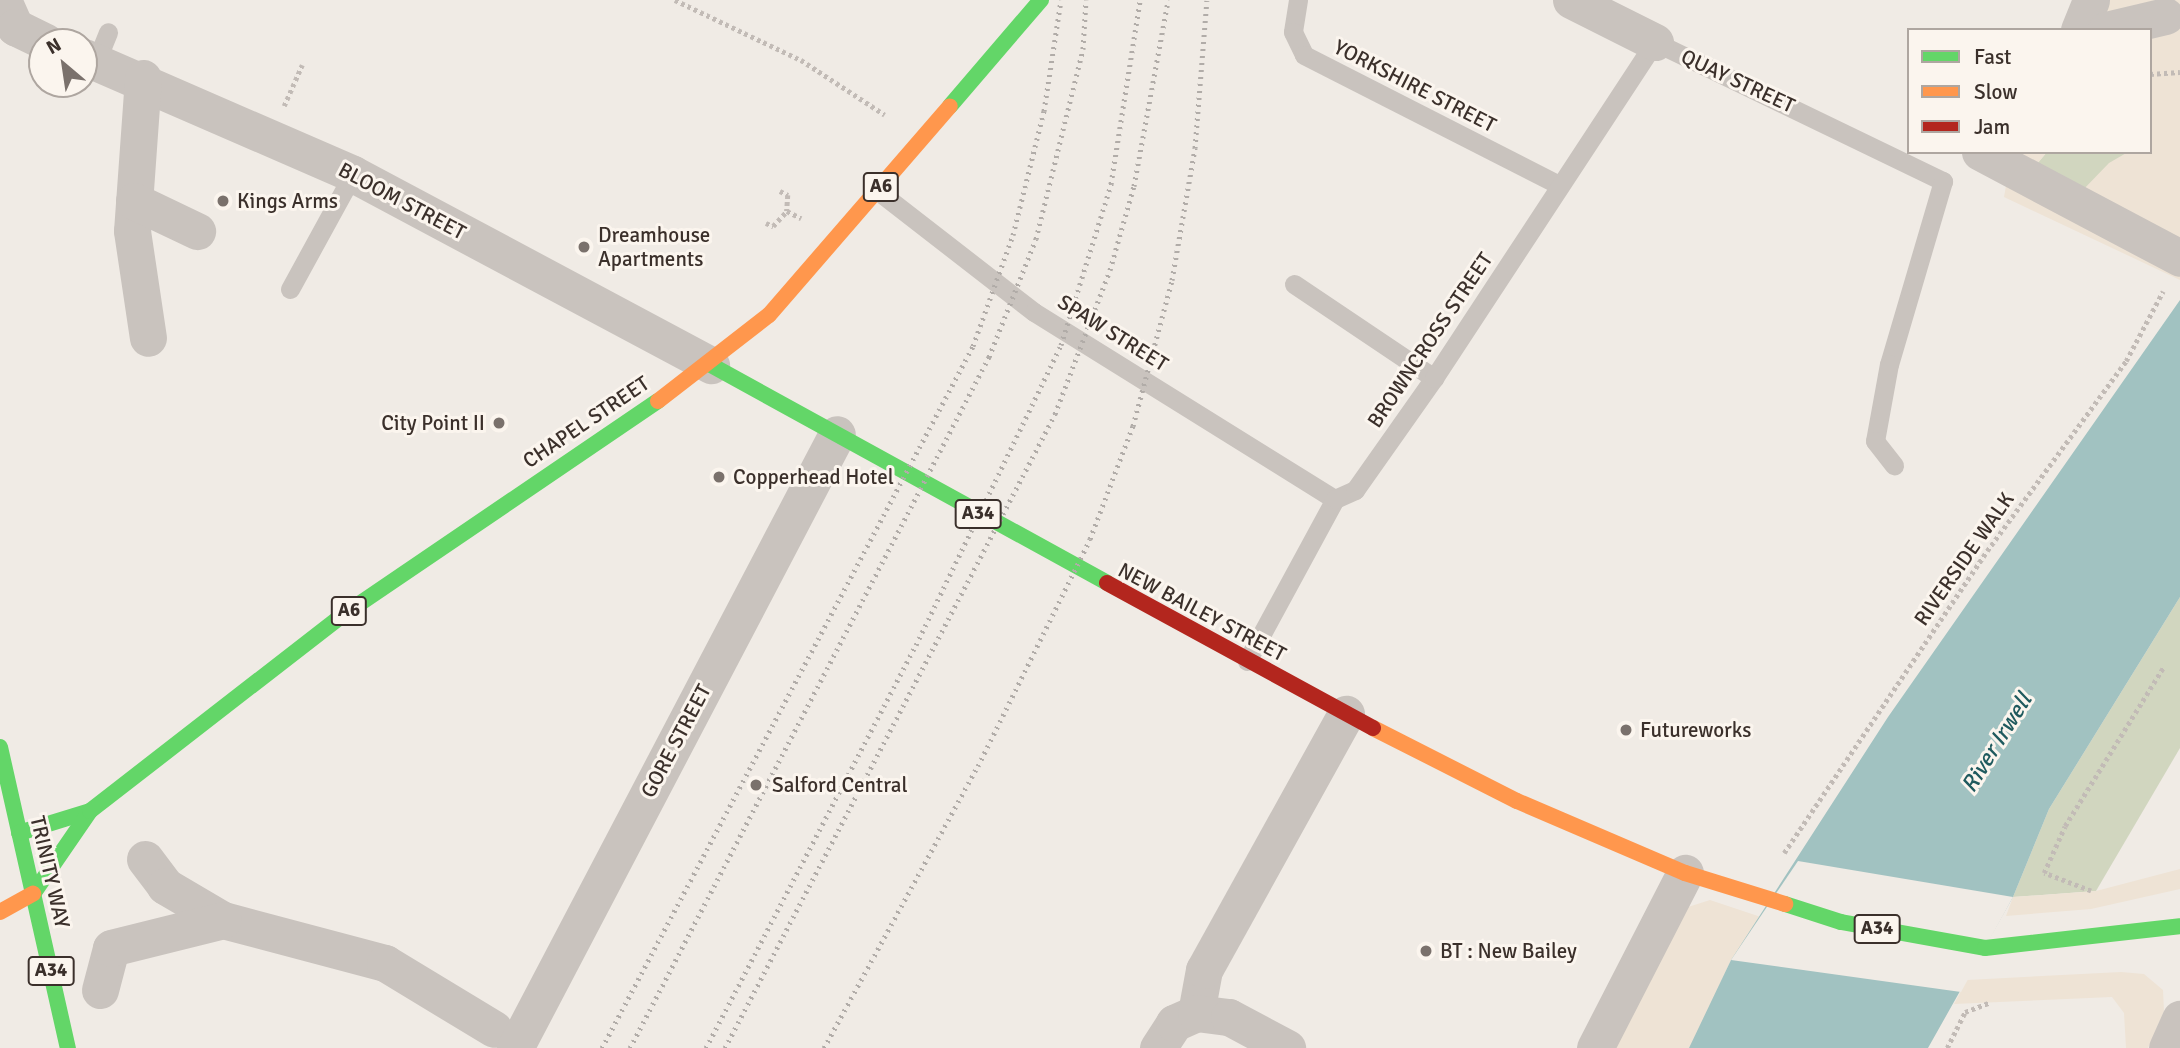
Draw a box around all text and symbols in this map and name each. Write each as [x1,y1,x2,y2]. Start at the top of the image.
north arrow [28,28,98,98]
legend [1907,28,2152,154]
text: N [42,33,65,60]
street label: YORKSHIRE STREET [1330,34,1500,138]
street label: QUAY STREET [1677,44,1799,118]
text: Fast [1974,44,2011,70]
text: Slow [1974,79,2018,105]
text: Jam [1974,114,2010,140]
street label: BLOOM STREET [334,157,470,245]
road number: A6 [862,172,900,202]
place label: Kings Arms [237,188,338,214]
marker: Kings Arms [215,193,231,209]
place label: Dreamhouse Apartments [598,222,710,272]
marker: Dreamhouse Apartments [576,239,592,255]
street label: BROWNCROSS STREET [1362,248,1498,432]
street label: SPAW STREET [1053,289,1173,377]
street label: CHAPEL STREET [518,370,654,474]
place label: City Point II [381,410,485,436]
marker: City Point II [491,415,507,431]
place label: Copperhead Hotel [733,464,894,490]
marker: Copperhead Hotel [711,469,727,485]
street label: RIVERSIDE WALK [1909,488,2019,630]
road number: A34 [954,499,1002,530]
street label: NEW BAILEY STREET [1114,557,1290,667]
road number: A6 [330,596,368,626]
street label: GORE STREET [636,680,716,802]
water label: River Irwell [1956,688,2038,798]
place label: Futureworks [1640,717,1752,743]
marker: Futureworks [1618,722,1634,738]
place label: Salford Central [772,772,908,798]
marker: Salford Central [746,775,766,795]
street label: TRINITY WAY [25,813,75,931]
road number: A34 [1853,914,1902,945]
place label: BT : New Bailey [1440,938,1577,964]
marker: BT : New Bailey [1418,943,1434,959]
road number: A34 [26,956,76,987]

